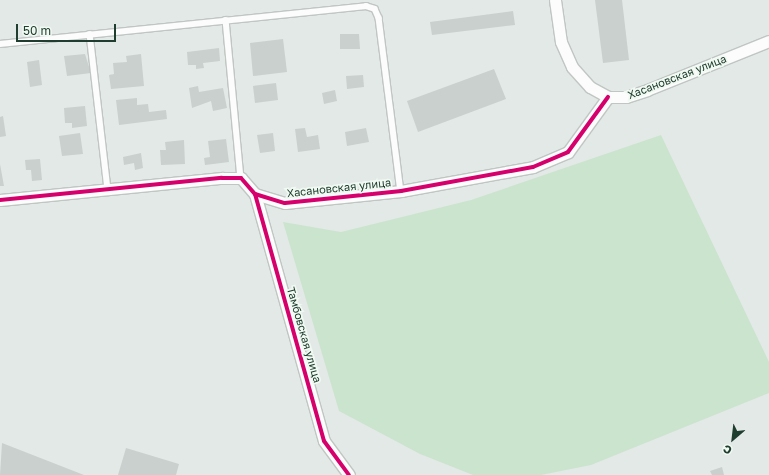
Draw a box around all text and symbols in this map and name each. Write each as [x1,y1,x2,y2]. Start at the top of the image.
scale bar [18,16,118,42]
text: 50 m [23,23,51,38]
street label: Хасановская улица [626,52,728,102]
street label: Хасановская улица [286,176,392,200]
street label: Тамбовская улица [284,286,324,384]
north arrow [713,419,753,459]
text: С [721,442,734,458]

